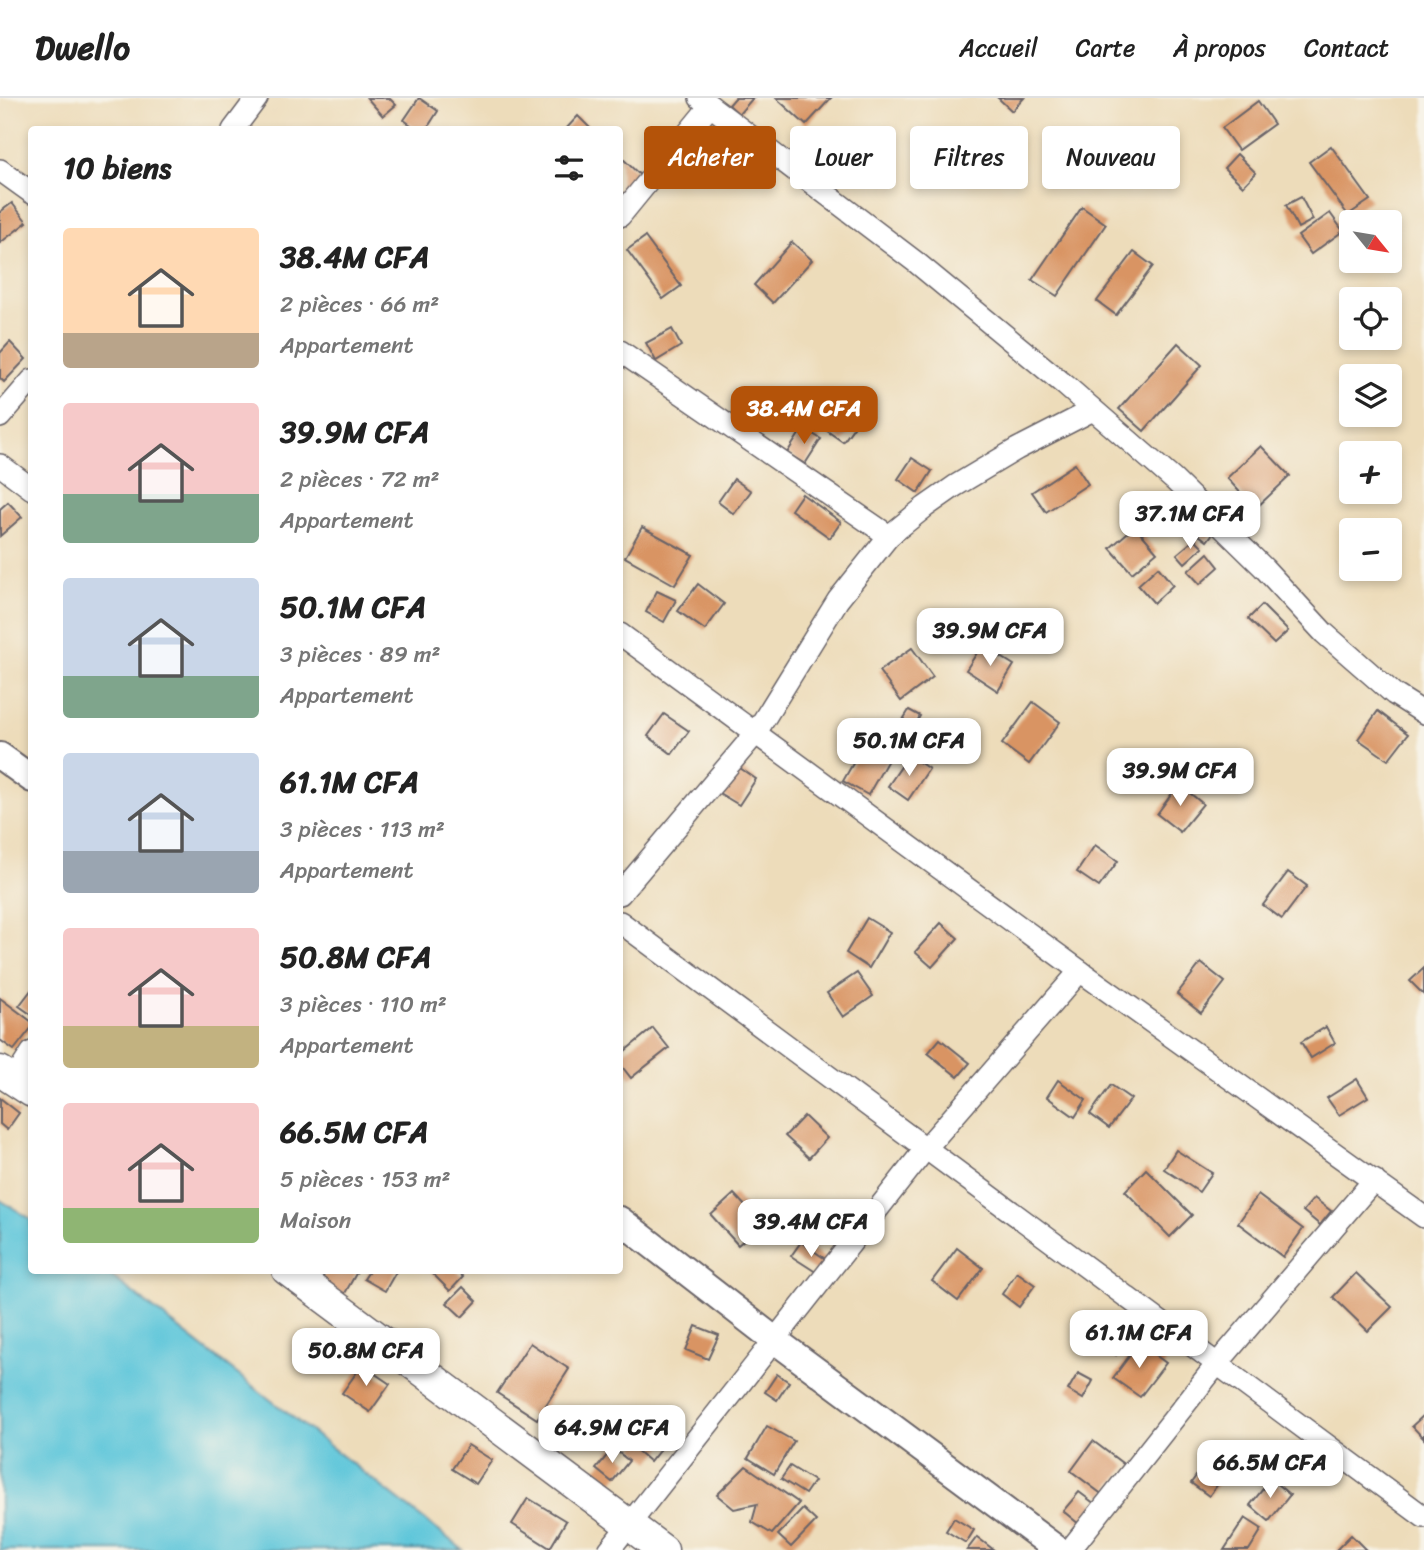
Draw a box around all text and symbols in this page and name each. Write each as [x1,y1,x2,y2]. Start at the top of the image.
text: Dwello [35,19,130,77]
text: Accueil [959,27,1038,69]
text: Carte [1076,27,1135,69]
text: À propos [1173,27,1266,69]
text: Contact [1304,27,1389,69]
chip: Acheter [644,126,776,189]
chip: Louer [790,126,896,189]
chip: Filtres [910,126,1028,189]
chip: Nouveau [1042,126,1180,189]
text: 10 biens [63,141,171,195]
icon: filters [550,149,588,187]
north arrow [1339,210,1402,273]
map controls [1339,210,1402,581]
text: 38.4M CFA [280,230,429,284]
icon: home [119,256,203,340]
text: 2 pièces · 66 m² [280,284,439,325]
button: locate [1339,287,1402,350]
text: Appartement [280,325,414,366]
button: layers [1339,364,1402,427]
pin: 38.4M CFA [724,386,884,446]
text: 38.4M CFA [747,388,861,429]
text: 39.9M CFA [280,405,429,459]
icon: home [119,431,203,515]
button: + [1339,441,1402,504]
text: 2 pièces · 72 m² [280,459,440,500]
pin: 37.1M CFA [1110,491,1270,551]
text: 37.1M CFA [1135,493,1245,534]
text: Appartement [280,500,414,541]
button: − [1339,518,1402,581]
text: 50.1M CFA [280,580,426,634]
icon: home [119,606,203,690]
pin: 39.9M CFA [910,608,1070,668]
text: 39.9M CFA [933,610,1047,651]
text: 3 pièces · 89 m² [280,634,440,675]
text: Appartement [280,675,414,716]
pin: 50.1M CFA [829,718,989,778]
text: 50.1M CFA [853,720,965,761]
pin: 39.9M CFA [1100,748,1260,808]
text: 39.9M CFA [1123,750,1237,791]
text: 61.1M CFA [280,755,419,809]
icon: home [119,781,203,865]
text: 3 pièces · 113 m² [280,809,445,850]
text: Appartement [280,850,414,891]
text: 50.8M CFA [280,930,431,984]
icon: home [119,956,203,1040]
text: 3 pièces · 110 m² [280,984,447,1025]
text: Appartement [280,1025,414,1066]
text: 66.5M CFA [280,1105,429,1159]
icon: home [119,1131,203,1215]
text: 5 pièces · 153 m² [280,1159,450,1200]
text: Maison [280,1200,351,1241]
pin: 39.4M CFA [731,1200,891,1259]
text: 39.4M CFA [754,1201,868,1242]
pin: 61.1M CFA [1059,1310,1219,1370]
text: 61.1M CFA [1086,1312,1192,1353]
pin: 50.8M CFA [286,1328,446,1388]
text: 50.8M CFA [308,1330,424,1371]
pin: 64.9M CFA [532,1406,692,1465]
text: 64.9M CFA [554,1407,670,1448]
pin: 66.5M CFA [1190,1440,1350,1500]
text: 66.5M CFA [1213,1442,1327,1483]

